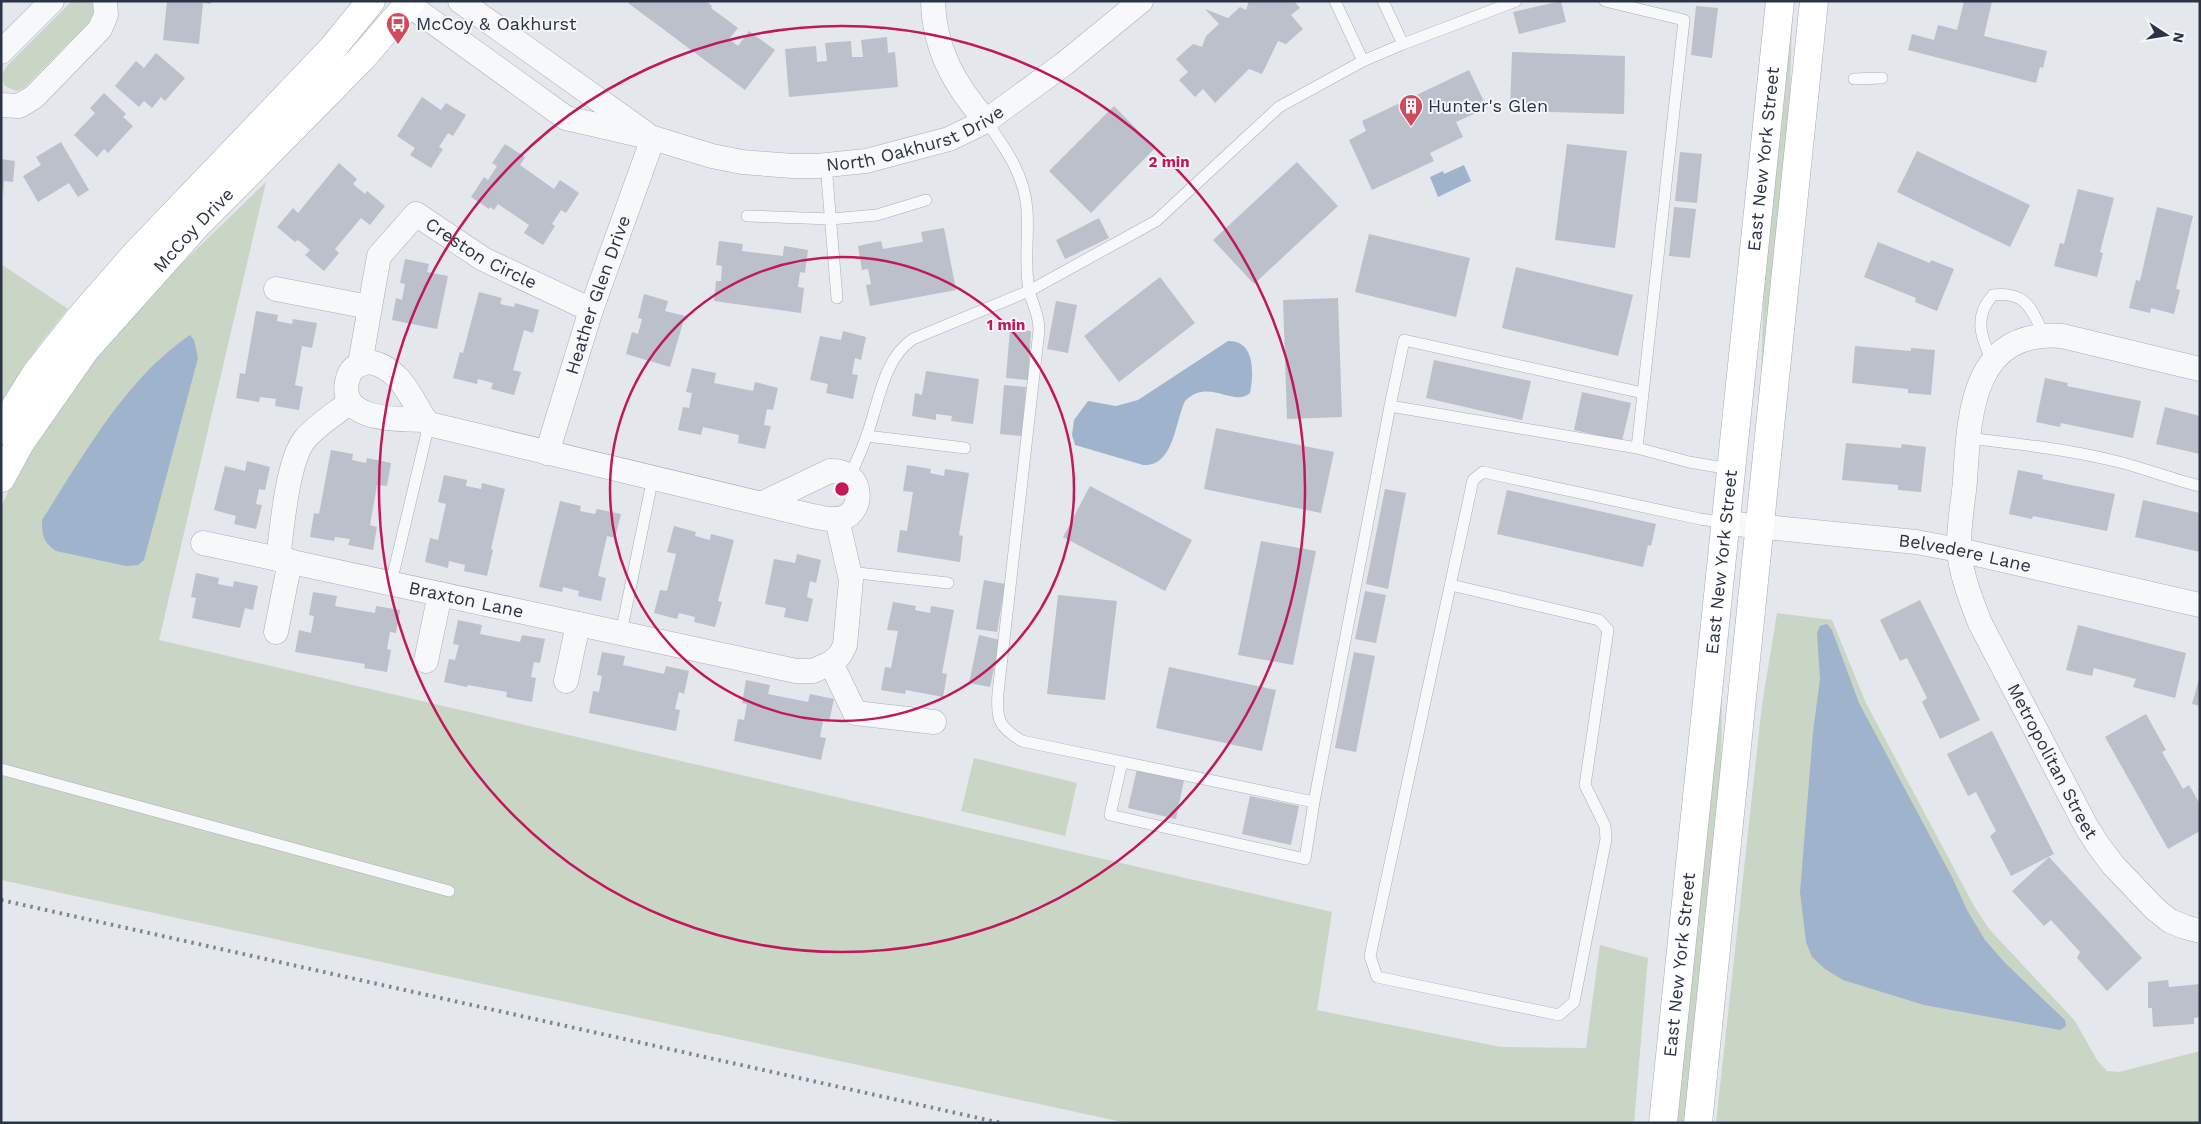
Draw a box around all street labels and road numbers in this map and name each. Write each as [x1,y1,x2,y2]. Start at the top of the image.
street label: East New York Street [1743,65,1783,253]
street label: North Oakhurst Drive [825,101,1008,175]
street label: McCoy Drive [149,183,238,276]
street label: Creston Circle [422,213,540,293]
street label: Heather Glen Drive [561,213,634,377]
street label: East New York Street [1701,468,1741,655]
street label: Belvedere Lane [1898,529,2033,576]
street label: Braxton Lane [407,577,526,622]
street label: Metropolitan Street [2003,680,2103,843]
street label: East New York Street [1659,871,1699,1058]

